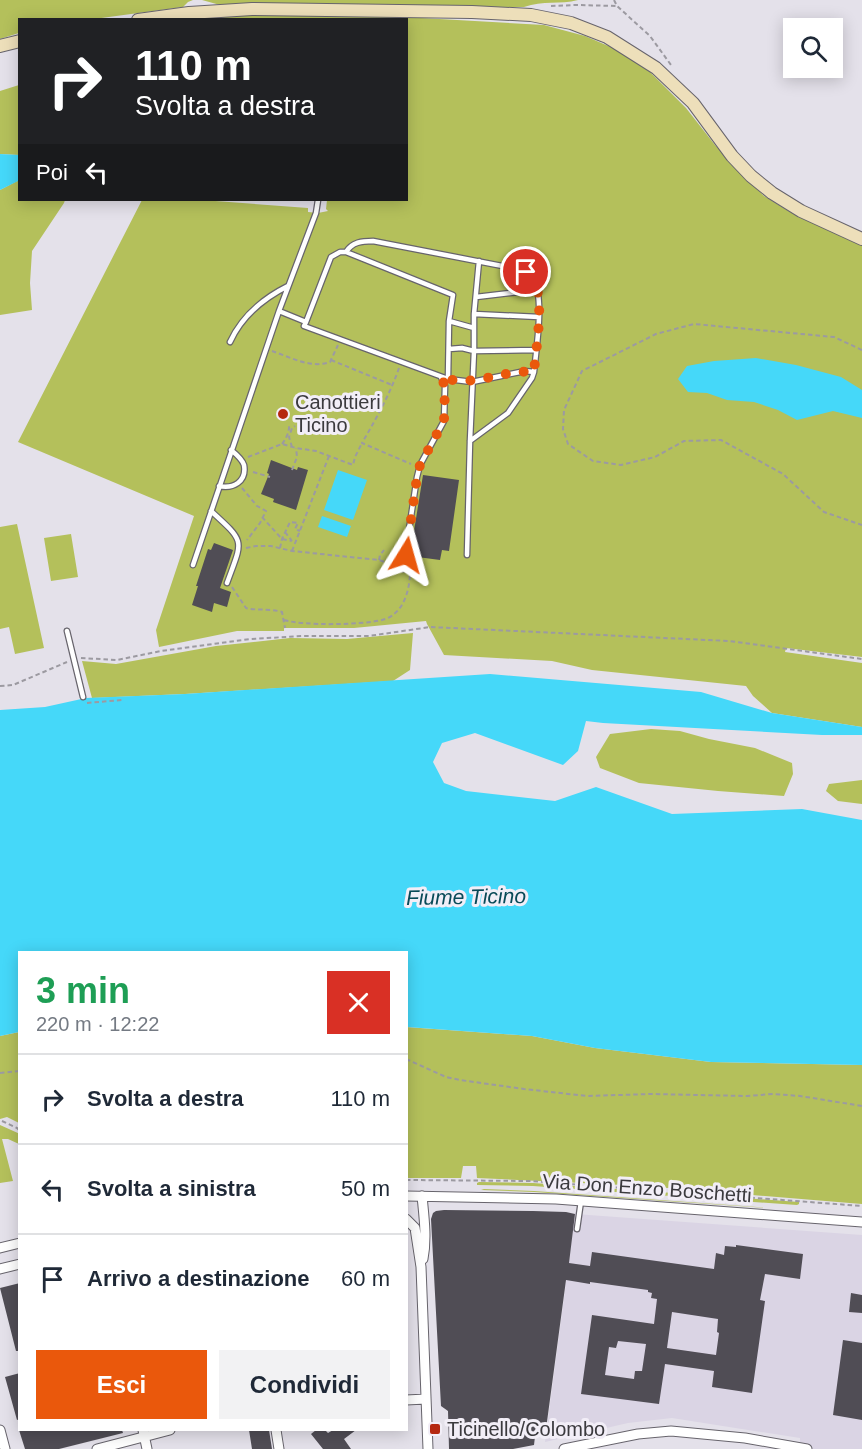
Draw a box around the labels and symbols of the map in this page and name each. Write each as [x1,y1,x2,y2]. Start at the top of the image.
pin [500,246,551,297]
place label: Canottieri Ticino [295,391,381,436]
marker: Canottieri Ticino [276,407,290,421]
position arrow [374,523,438,587]
water label: Fiume Ticino [406,884,527,909]
street label: Via Don Enzo Boschetti [542,1170,752,1206]
place label: Ticinello/Colombo [447,1418,605,1440]
marker: Ticinello/Colombo [428,1422,442,1436]

